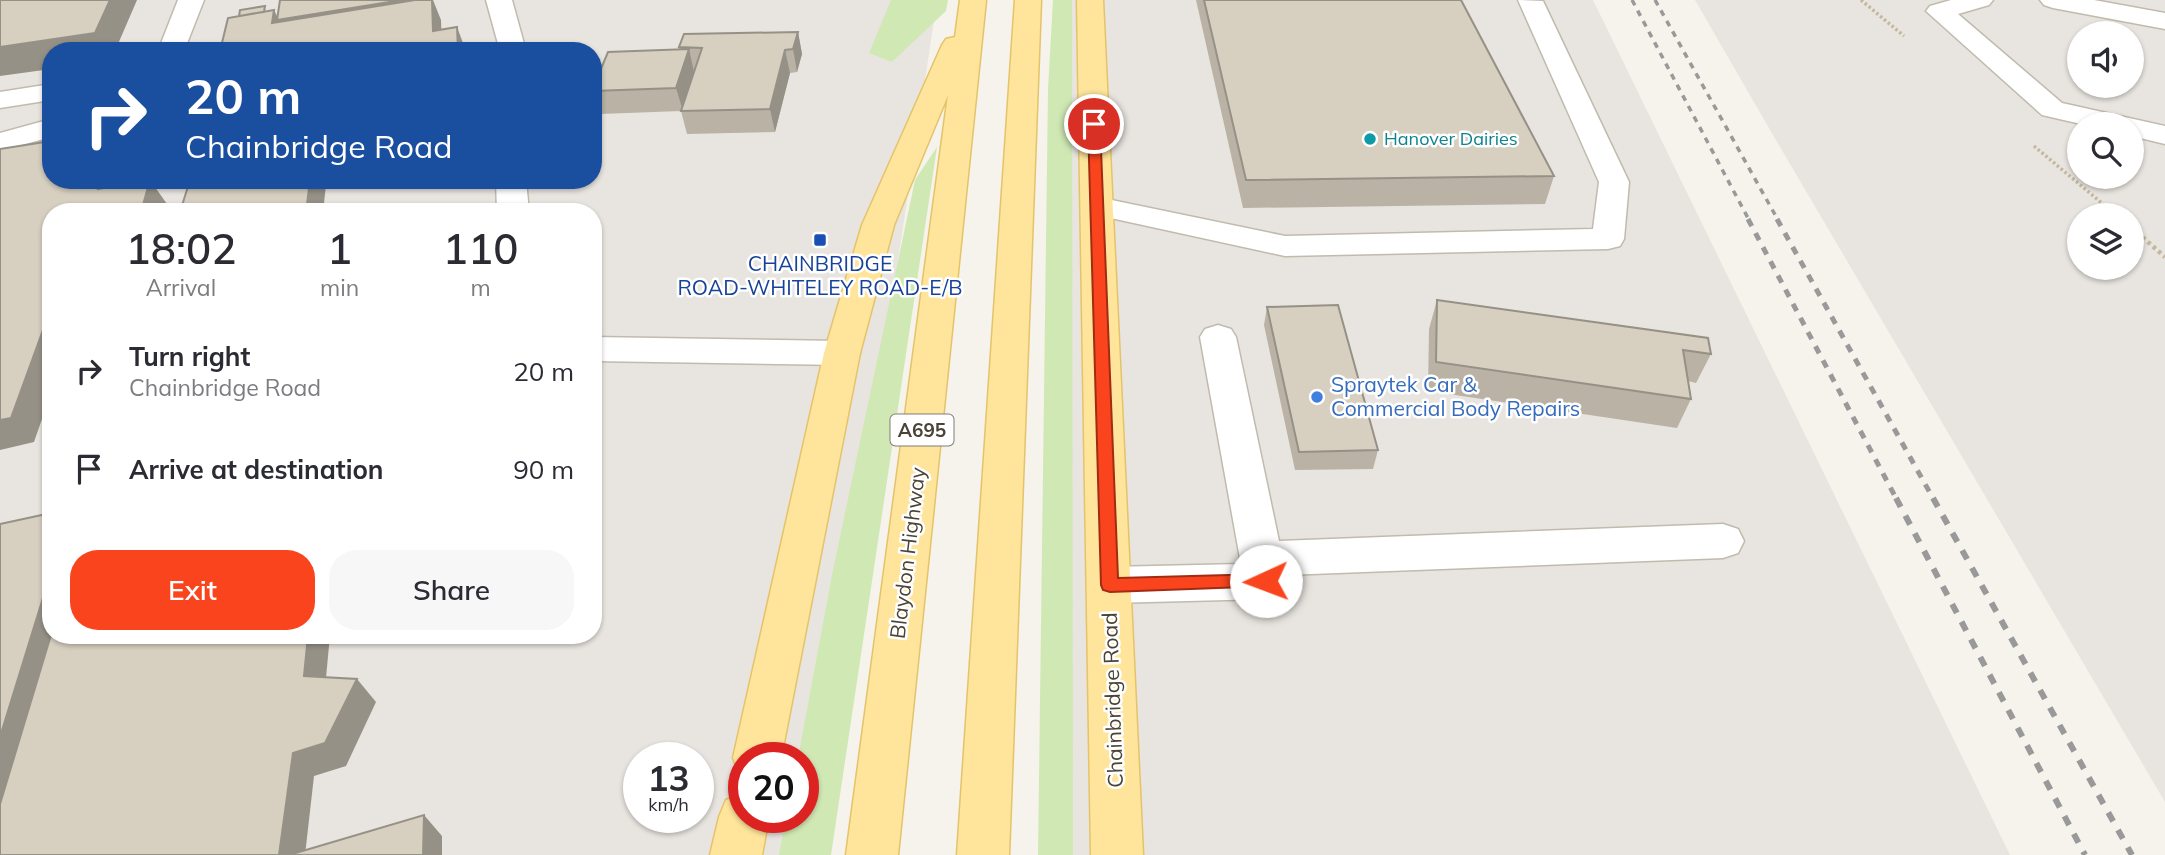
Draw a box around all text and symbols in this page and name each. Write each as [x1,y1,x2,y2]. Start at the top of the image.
map controls [2067,21,2144,280]
button: sound [2067,21,2144,98]
text: 20 m [185,65,301,126]
icon: right [70,70,161,161]
pin [1064,94,1124,154]
icon: arrive [1075,105,1113,143]
button: search [2067,112,2144,189]
text: Chainbridge Road [185,126,452,166]
place label: Hanover Dairies [1384,127,1518,150]
marker: Hanover Dairies [1362,131,1378,147]
button: layers [2067,203,2144,280]
text: 18:02 [126,222,236,275]
text: 1 [327,222,352,275]
text: 110 [443,222,518,275]
marker: CHAINBRIDGE ROAD-WHITELEY ROAD-E/B [812,232,828,248]
place label: CHAINBRIDGE ROAD-WHITELEY ROAD-E/B [677,250,963,300]
text: Arrival [146,273,216,302]
text: min [320,273,359,302]
text: m [470,273,491,302]
text: Turn right [129,340,250,373]
icon: right [70,352,108,390]
text: 20 m [513,355,574,388]
place label: Spraytek Car & Commercial Body Repairs [1331,371,1580,421]
text: Chainbridge Road [129,373,321,402]
marker: Spraytek Car & Commercial Body Repairs [1309,389,1325,405]
road number: A695 [890,414,954,446]
icon: arrive [70,450,108,488]
text: Arrive at destination [129,453,384,486]
text: 90 m [513,453,574,486]
street label: Blaydon Highway [884,466,930,640]
position arrow [1229,544,1303,618]
button: Exit [70,550,315,630]
button: Share [329,550,574,630]
street label: Chainbridge Road [1096,612,1128,788]
speed limit sign: 20 [728,742,819,833]
text: 13 [647,756,690,800]
text: km/h [648,793,689,816]

